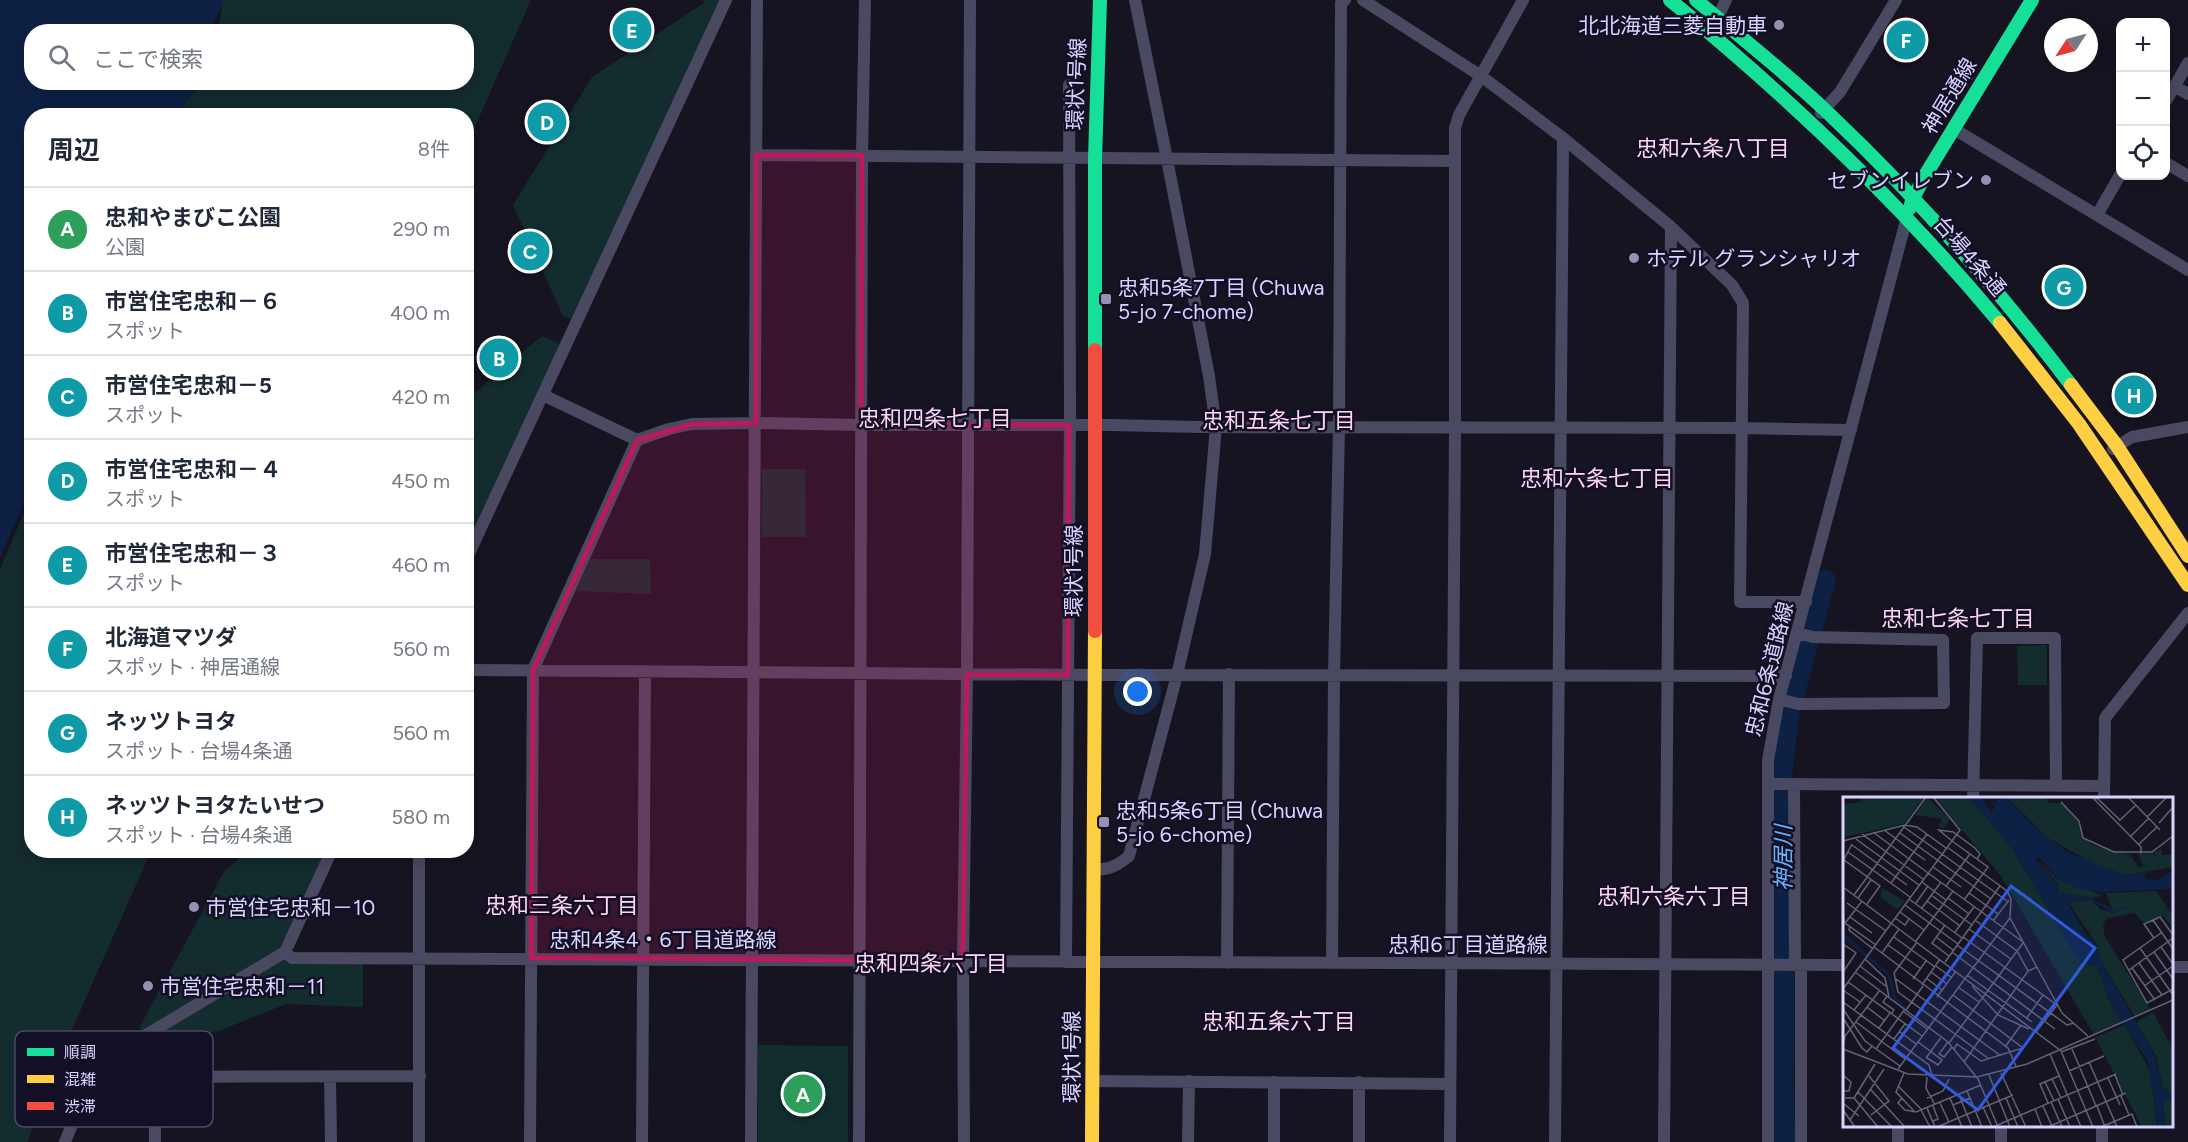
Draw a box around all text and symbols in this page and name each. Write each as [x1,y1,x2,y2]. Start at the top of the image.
pin: E [612,8,652,52]
place label: 北北海道三菱自動車 [1578,13,1767,38]
marker: 北北海道三菱自動車 [1772,18,1786,32]
pin: F [1886,18,1926,63]
north arrow [2044,18,2098,72]
map controls [2116,18,2170,180]
button: + [2116,18,2170,72]
search box [24,24,474,90]
street label: 環状1号線 [1062,37,1090,131]
icon: search [45,41,78,74]
text: ここで検索 [93,46,203,73]
street label: 神居通線 [1917,54,1981,138]
button: − [2116,72,2170,126]
pin: D [528,100,566,144]
button: locate [2116,126,2170,180]
text: 周辺 [48,134,100,166]
district label: 忠和六条八丁目 [1636,135,1790,162]
text: 8件 [418,137,450,161]
place label: セブンイレブン [1827,168,1974,193]
marker: セブンイレブン [1979,173,1993,187]
text: 忠和やまびこ公園 [105,204,281,231]
street label: 台場4条通 [1929,211,2011,301]
text: A [60,217,75,241]
text: 290 m [393,217,450,241]
pin: C [510,228,550,274]
text: 公園 [105,235,145,259]
place label: ホテル グランシャリオ [1646,246,1861,271]
marker: ホテル グランシャリオ [1627,251,1641,265]
pin: G [2044,264,2084,310]
place label: 忠和5条7丁目 (Chuwa 5-jo 7-chome) [1118,275,1324,324]
text: 市営住宅忠和－６ [105,288,281,315]
marker: 忠和5条7丁目 (Chuwa 5-jo 7-chome) [1099,292,1113,306]
text: B [61,301,74,325]
text: 400 m [390,301,450,325]
text: スポット [105,319,185,343]
pin: B [480,336,518,380]
text: 市営住宅忠和－5 [105,372,272,399]
pin: H [2114,372,2154,418]
text: C [60,385,75,409]
text: 420 m [392,385,450,409]
text: スポット [105,403,185,427]
district label: 忠和四条七丁目 [858,405,1012,432]
district label: 忠和五条七丁目 [1202,407,1356,434]
text: 市営住宅忠和－４ [105,456,281,483]
district label: 忠和六条七丁目 [1520,465,1674,492]
text: D [61,469,75,493]
text: 450 m [391,469,450,493]
text: スポット [105,487,185,511]
street label: 環状1号線 [1061,525,1086,617]
text: 市営住宅忠和－３ [105,540,281,567]
text: E [62,553,73,577]
text: 460 m [391,553,450,577]
text: スポット [105,571,185,595]
street label: 忠和6条道路線 [1740,599,1798,739]
district label: 忠和七条七丁目 [1881,605,2035,632]
text: 北海道マツダ [105,624,237,651]
text: F [62,637,73,661]
text: 560 m [392,637,450,661]
text: スポット · 神居通線 [105,655,280,679]
your location [1123,677,1152,706]
text: ネッツトヨタ [105,708,237,735]
text: G [60,721,75,745]
text: 560 m [392,721,450,745]
text: スポット · 台場4条通 [105,739,292,763]
text: ネッツトヨタたいせつ [105,792,325,819]
inset map [1843,797,2173,1127]
place label: 忠和5条6丁目 (Chuwa 5-jo 6-chome) [1116,798,1323,847]
text: H [60,805,75,829]
text: 580 m [391,805,450,829]
marker: 忠和5条6丁目 (Chuwa 5-jo 6-chome) [1097,815,1111,829]
text: スポット · 台場4条通 [105,823,292,847]
water label: 神居川 [1770,823,1797,891]
district label: 忠和六条六丁目 [1597,883,1751,910]
district label: 忠和三条六丁目 [485,892,639,919]
place label: 市営住宅忠和－10 [206,895,375,920]
marker: 市営住宅忠和－10 [187,900,201,914]
street label: 忠和4条4・6丁目道路線 [550,927,776,952]
street label: 忠和6丁目道路線 [1389,932,1547,957]
district label: 忠和四条六丁目 [854,950,1008,977]
place label: 市営住宅忠和－11 [160,974,324,999]
marker: 市営住宅忠和－11 [141,979,155,993]
district label: 忠和五条六丁目 [1202,1008,1356,1035]
street label: 環状1号線 [1059,1011,1084,1103]
legend [15,1031,213,1127]
text: 順調 [64,1043,96,1062]
text: 混雑 [64,1070,96,1089]
pin: A [784,1072,822,1116]
text: 渋滞 [64,1097,96,1116]

